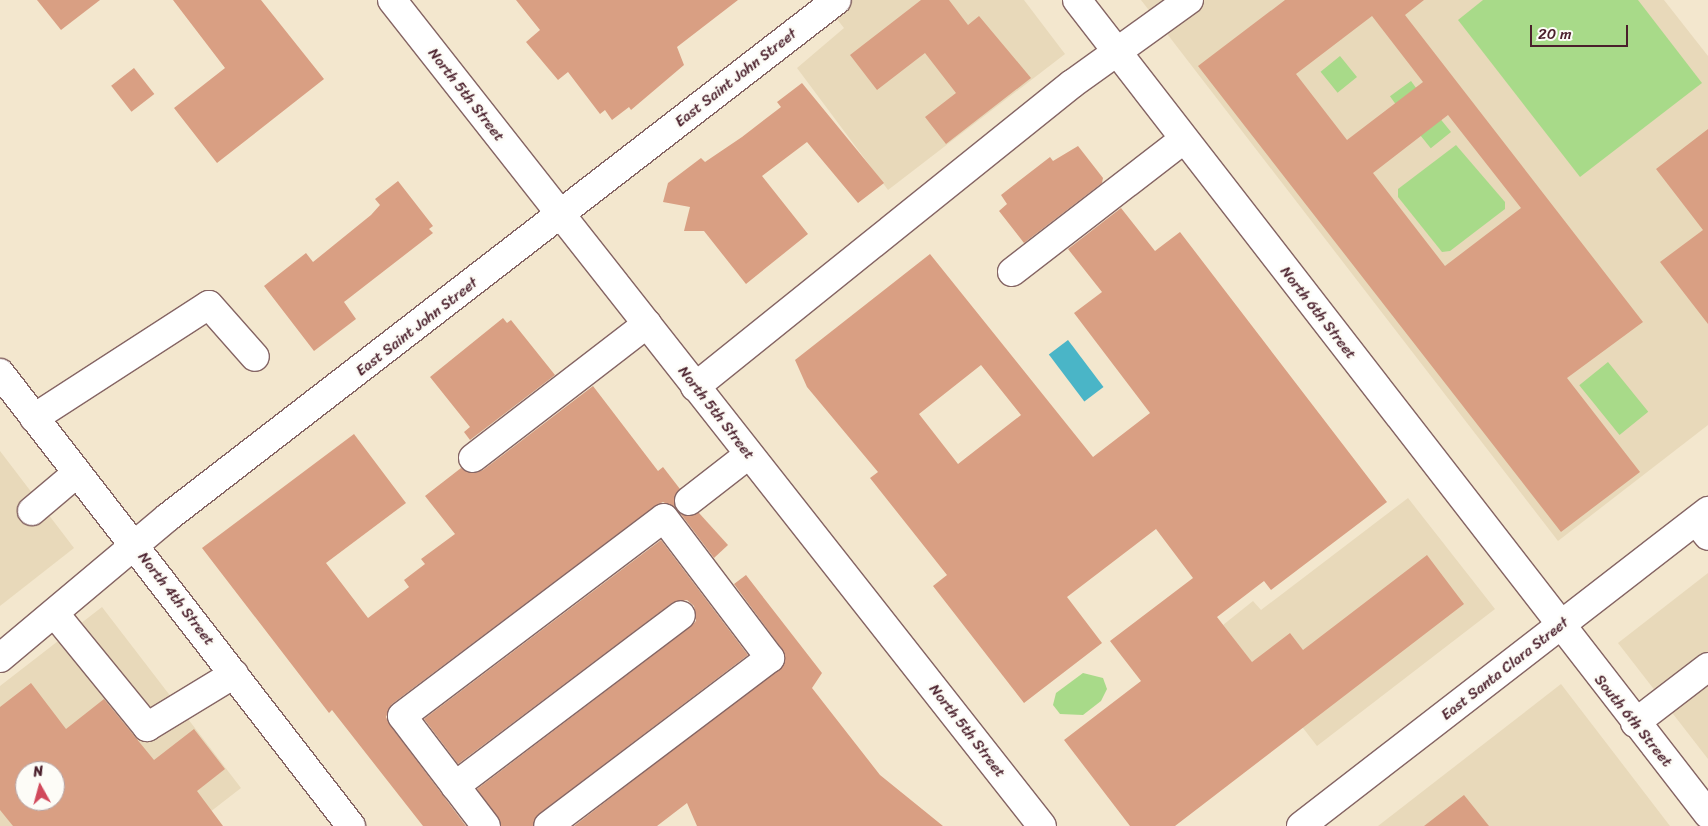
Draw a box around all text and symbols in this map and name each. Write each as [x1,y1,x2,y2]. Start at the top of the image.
scale bar [1533,15,1630,47]
text: 20 m [1538,21,1572,47]
street label: East Saint John Street [671,24,801,132]
street label: North 5th Street [424,45,508,145]
street label: North 6th Street [1276,263,1360,363]
street label: East Saint John Street [352,273,482,381]
street label: North 5th Street [674,363,758,463]
street label: North 4th Street [134,549,218,649]
street label: East Santa Clara Street [1437,613,1573,725]
street label: South 6th Street [1590,671,1676,771]
street label: North 5th Street [925,681,1009,781]
text: N [32,759,45,785]
north arrow [15,761,65,811]

